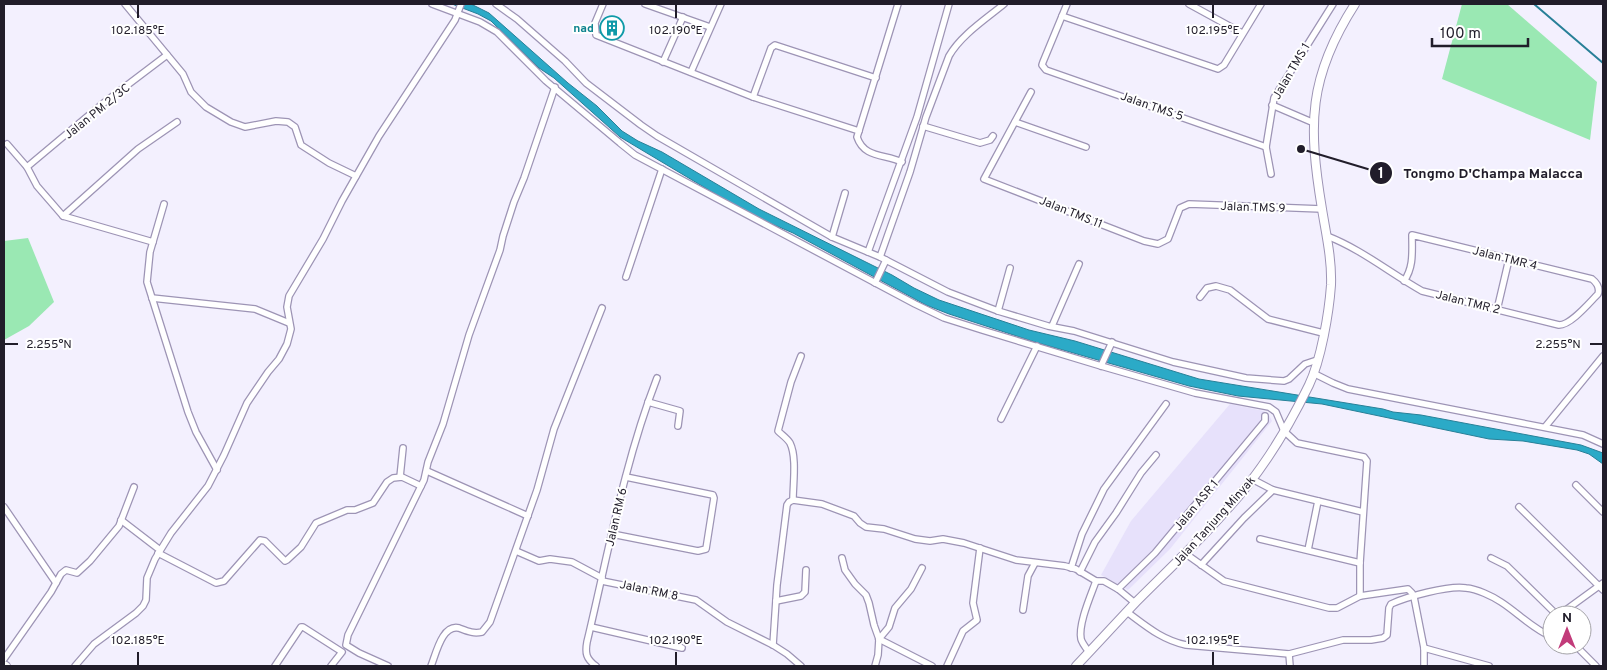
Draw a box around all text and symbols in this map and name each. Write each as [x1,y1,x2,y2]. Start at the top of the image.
building icon: nad [599,15,625,41]
scale bar [1432,15,1528,47]
place label: nad [573,21,594,37]
text: 102.185°E [111,23,165,39]
text: 102.190°E [649,23,703,39]
text: 102.195°E [1186,23,1240,39]
text: 100 m [1440,25,1481,44]
street label: Jalan TMS 1 [1269,40,1314,103]
street label: Jalan PM 2/3C [61,80,134,143]
street label: Jalan TMS 5 [1118,89,1185,125]
callout: Tongmo D'Champa Malacca [1369,159,1593,188]
text: 1 [1378,165,1384,184]
text: Tongmo D'Champa Malacca [1403,166,1583,183]
street label: Jalan TMS 11 [1037,193,1105,233]
street label: Jalan TMS 9 [1220,199,1286,217]
street label: Jalan TMR 4 [1471,243,1539,275]
street label: Jalan TMR 2 [1434,287,1502,319]
text: 2.255°N [26,337,72,353]
text: 2.255°N [1535,337,1581,353]
street label: Jalan Tanjung Minyak [1170,473,1259,570]
street label: Jalan ASR 1 [1171,477,1223,535]
street label: Jalan RM 6 [602,486,631,548]
street label: Jalan RM 8 [618,577,680,605]
north arrow [1542,605,1592,655]
text: N [1562,610,1572,627]
text: 102.185°E [111,633,165,649]
text: 102.190°E [649,633,703,649]
text: 102.195°E [1186,633,1240,649]

